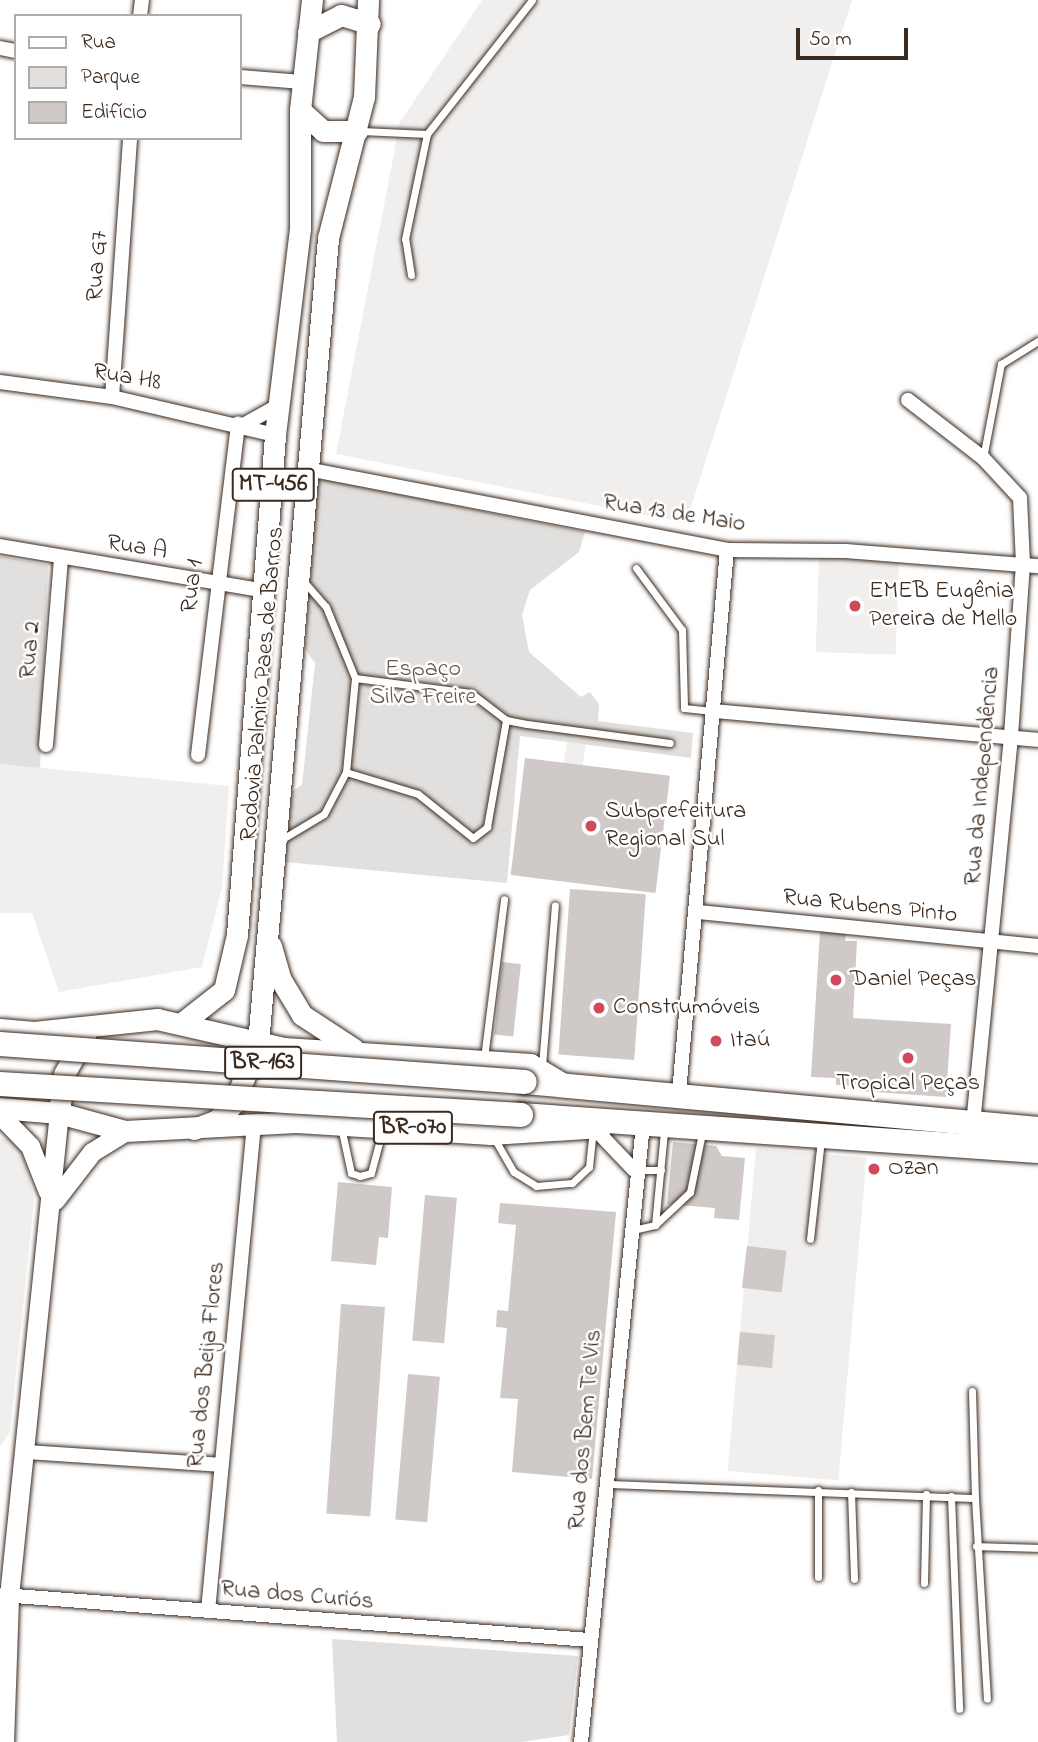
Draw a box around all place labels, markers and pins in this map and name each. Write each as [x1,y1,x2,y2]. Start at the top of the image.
place label: EMEB Eugênia Pereira de Mello [869,578,1017,634]
marker: EMEB Eugênia Pereira de Mello [847,598,863,614]
place label: Subprefeitura Regional Sul [605,798,746,854]
marker: Subprefeitura Regional Sul [583,818,599,834]
place label: Daniel Peças [850,966,977,994]
marker: Daniel Peças [828,972,844,988]
place label: Construmóveis [613,994,760,1022]
marker: Construmóveis [591,1000,607,1016]
place label: Itaú [730,1027,770,1055]
marker: Itaú [708,1033,724,1049]
marker: Tropical Peças [900,1050,916,1066]
place label: Tropical Peças [836,1070,980,1098]
place label: Ozan [888,1155,939,1183]
marker: Ozan [866,1161,882,1177]

